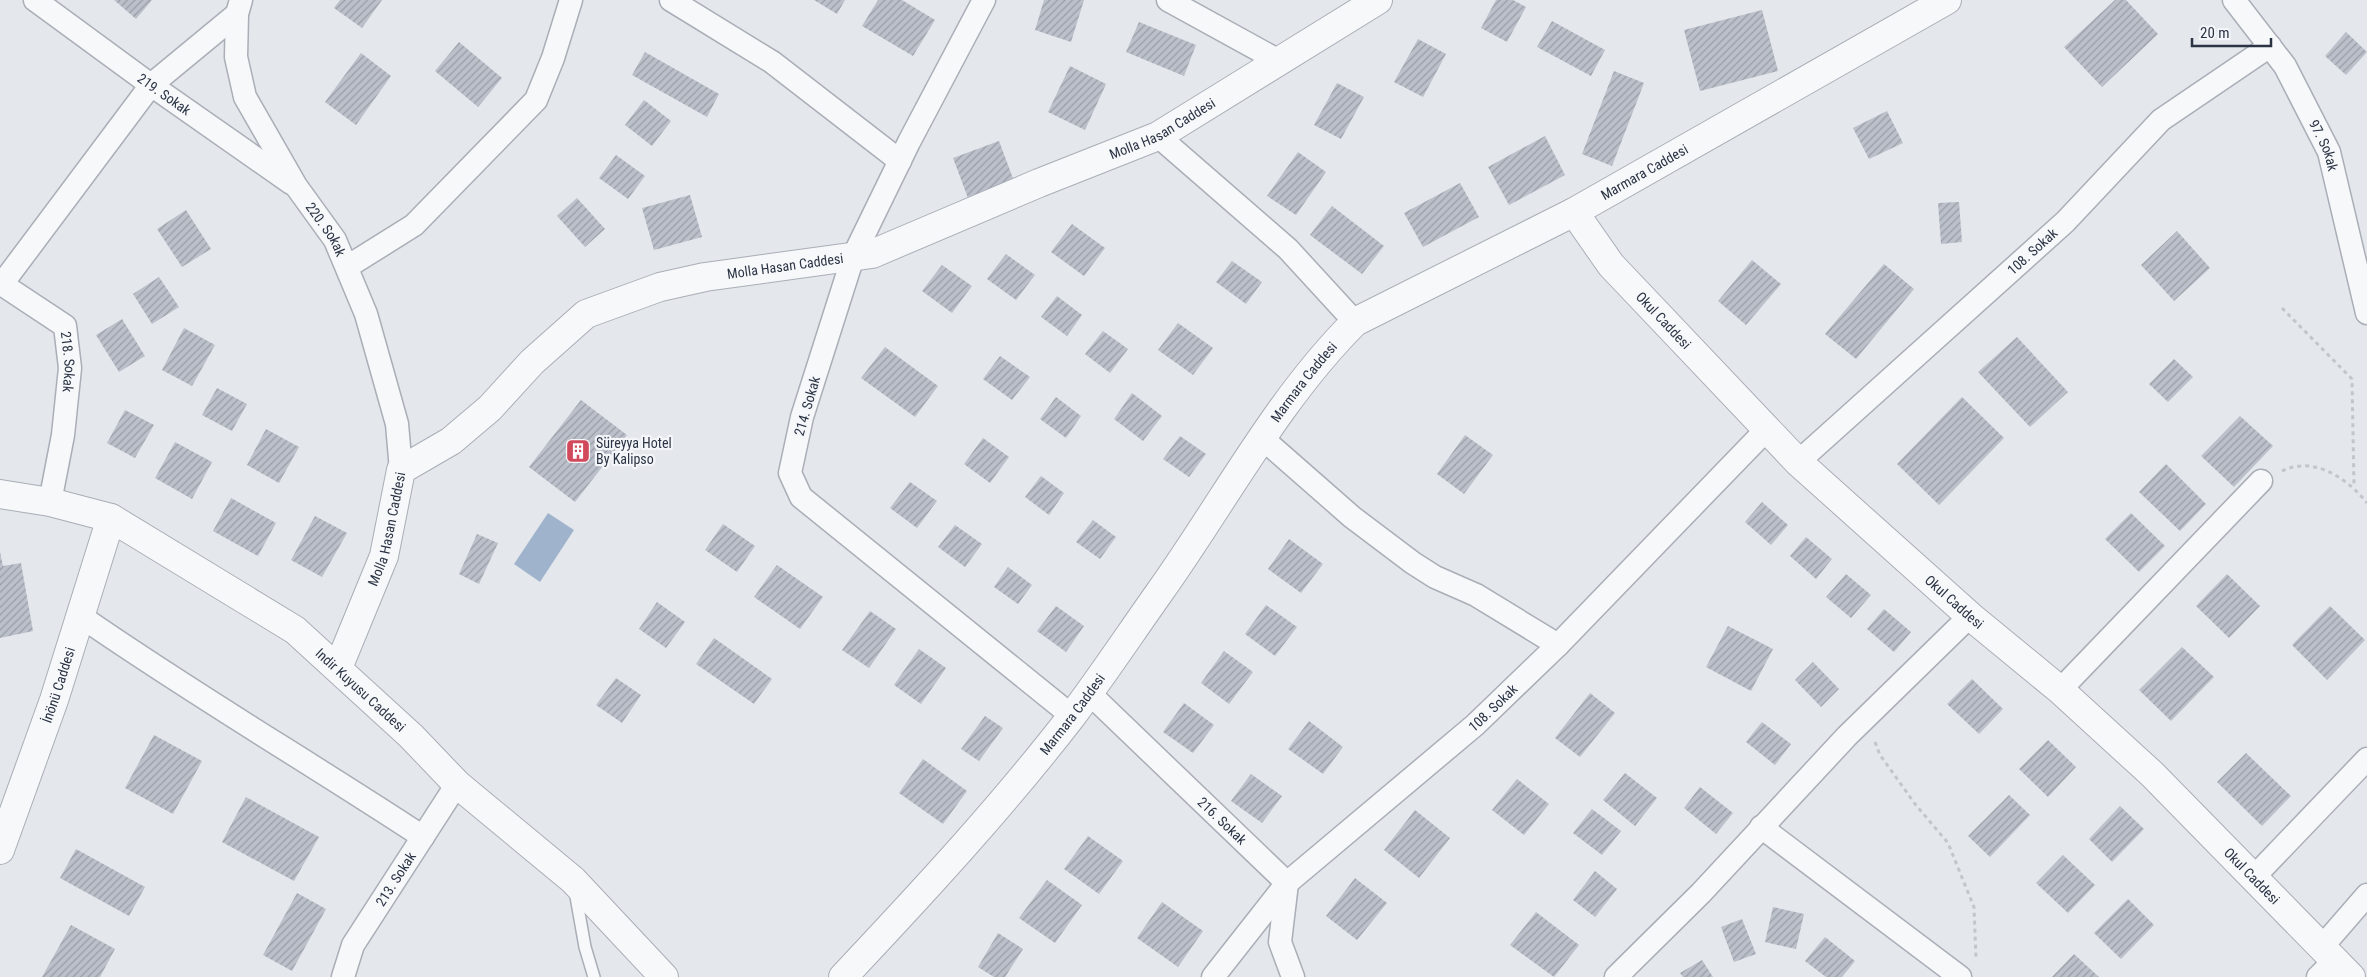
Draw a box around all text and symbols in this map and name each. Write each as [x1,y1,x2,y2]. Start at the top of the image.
scale bar [2192,15,2271,47]
text: 20 m [2200,24,2230,42]
street label: 219. Sokak [135,70,195,119]
street label: Molla Hasan Caddesi [1107,95,1218,162]
street label: 97. Sokak [2306,117,2341,173]
street label: Marmara Caddesi [1598,141,1691,203]
street label: 220. Sokak [303,199,349,259]
street label: 108. Sokak [2004,225,2061,278]
street label: Molla Hasan Caddesi [726,250,844,282]
street label: Okul Caddesi [1633,289,1694,352]
street label: 218. Sokak [58,330,78,394]
street label: Marmara Caddesi [1267,339,1340,425]
street label: 214. Sokak [791,374,823,438]
place label: Süreyya Hotel By Kalipso [596,435,672,467]
building icon: Süreyya Hotel By Kalipso [565,438,591,464]
street label: Molla Hasan Caddesi [365,471,408,588]
street label: Okul Caddesi [1922,572,1987,632]
street label: İnönü Caddesi [38,645,78,725]
street label: Indir Kuyusu Caddesi [312,645,409,735]
street label: Marmara Caddesi [1037,671,1108,758]
street label: 108. Sokak [1465,680,1521,735]
street label: 216. Sokak [1195,794,1250,848]
street label: Okul Caddesi [2221,844,2283,908]
street label: 213. Sokak [372,848,419,909]

